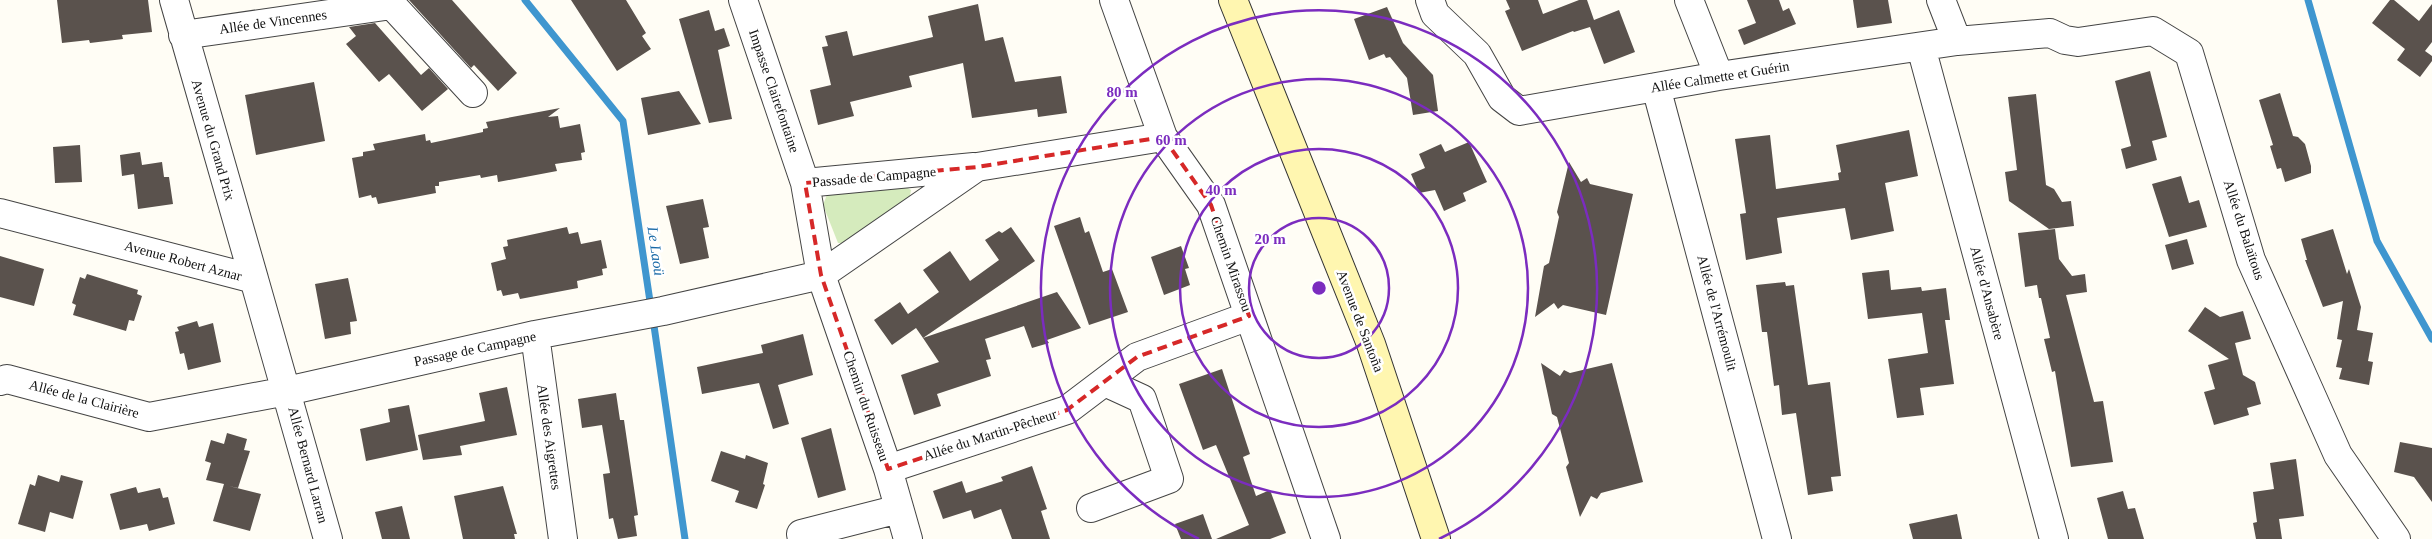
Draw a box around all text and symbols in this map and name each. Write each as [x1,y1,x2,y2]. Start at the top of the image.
street label: Allée de Vincennes [218,7,328,37]
street label: Impasse Clairefontaine [746,27,802,155]
street label: Allée Calmette et Guérin [1650,59,1790,95]
street label: Avenue du Grand Prix [189,78,237,202]
text: 80 m [1106,84,1138,100]
text: 60 m [1155,132,1187,148]
street label: Passade de Campagne [811,164,937,190]
street label: Allée du Balaïtous [2221,178,2267,282]
text: 40 m [1205,182,1237,198]
street label: Chemin Mirassou [1208,214,1254,314]
water label: Le Laoü [644,224,667,277]
text: 20 m [1254,231,1286,247]
street label: Avenue Robert Aznar [123,238,244,284]
street label: Allée d'Ansabère [1967,245,2007,341]
street label: Allée de l'Arrémoulit [1694,254,1740,373]
street label: Avenue de Santoña [1334,268,1387,375]
centre of rings [1310,279,1328,297]
street label: Passage de Campagne [413,329,537,369]
street label: Chemin du Ruisseau [840,349,892,463]
street label: Allée de la Clairière [27,377,141,421]
street label: Allée des Aigrettes [534,383,564,491]
street label: Allée Bernard Larran [285,405,331,525]
street label: Allée du Martin-Pêcheur [921,406,1059,464]

